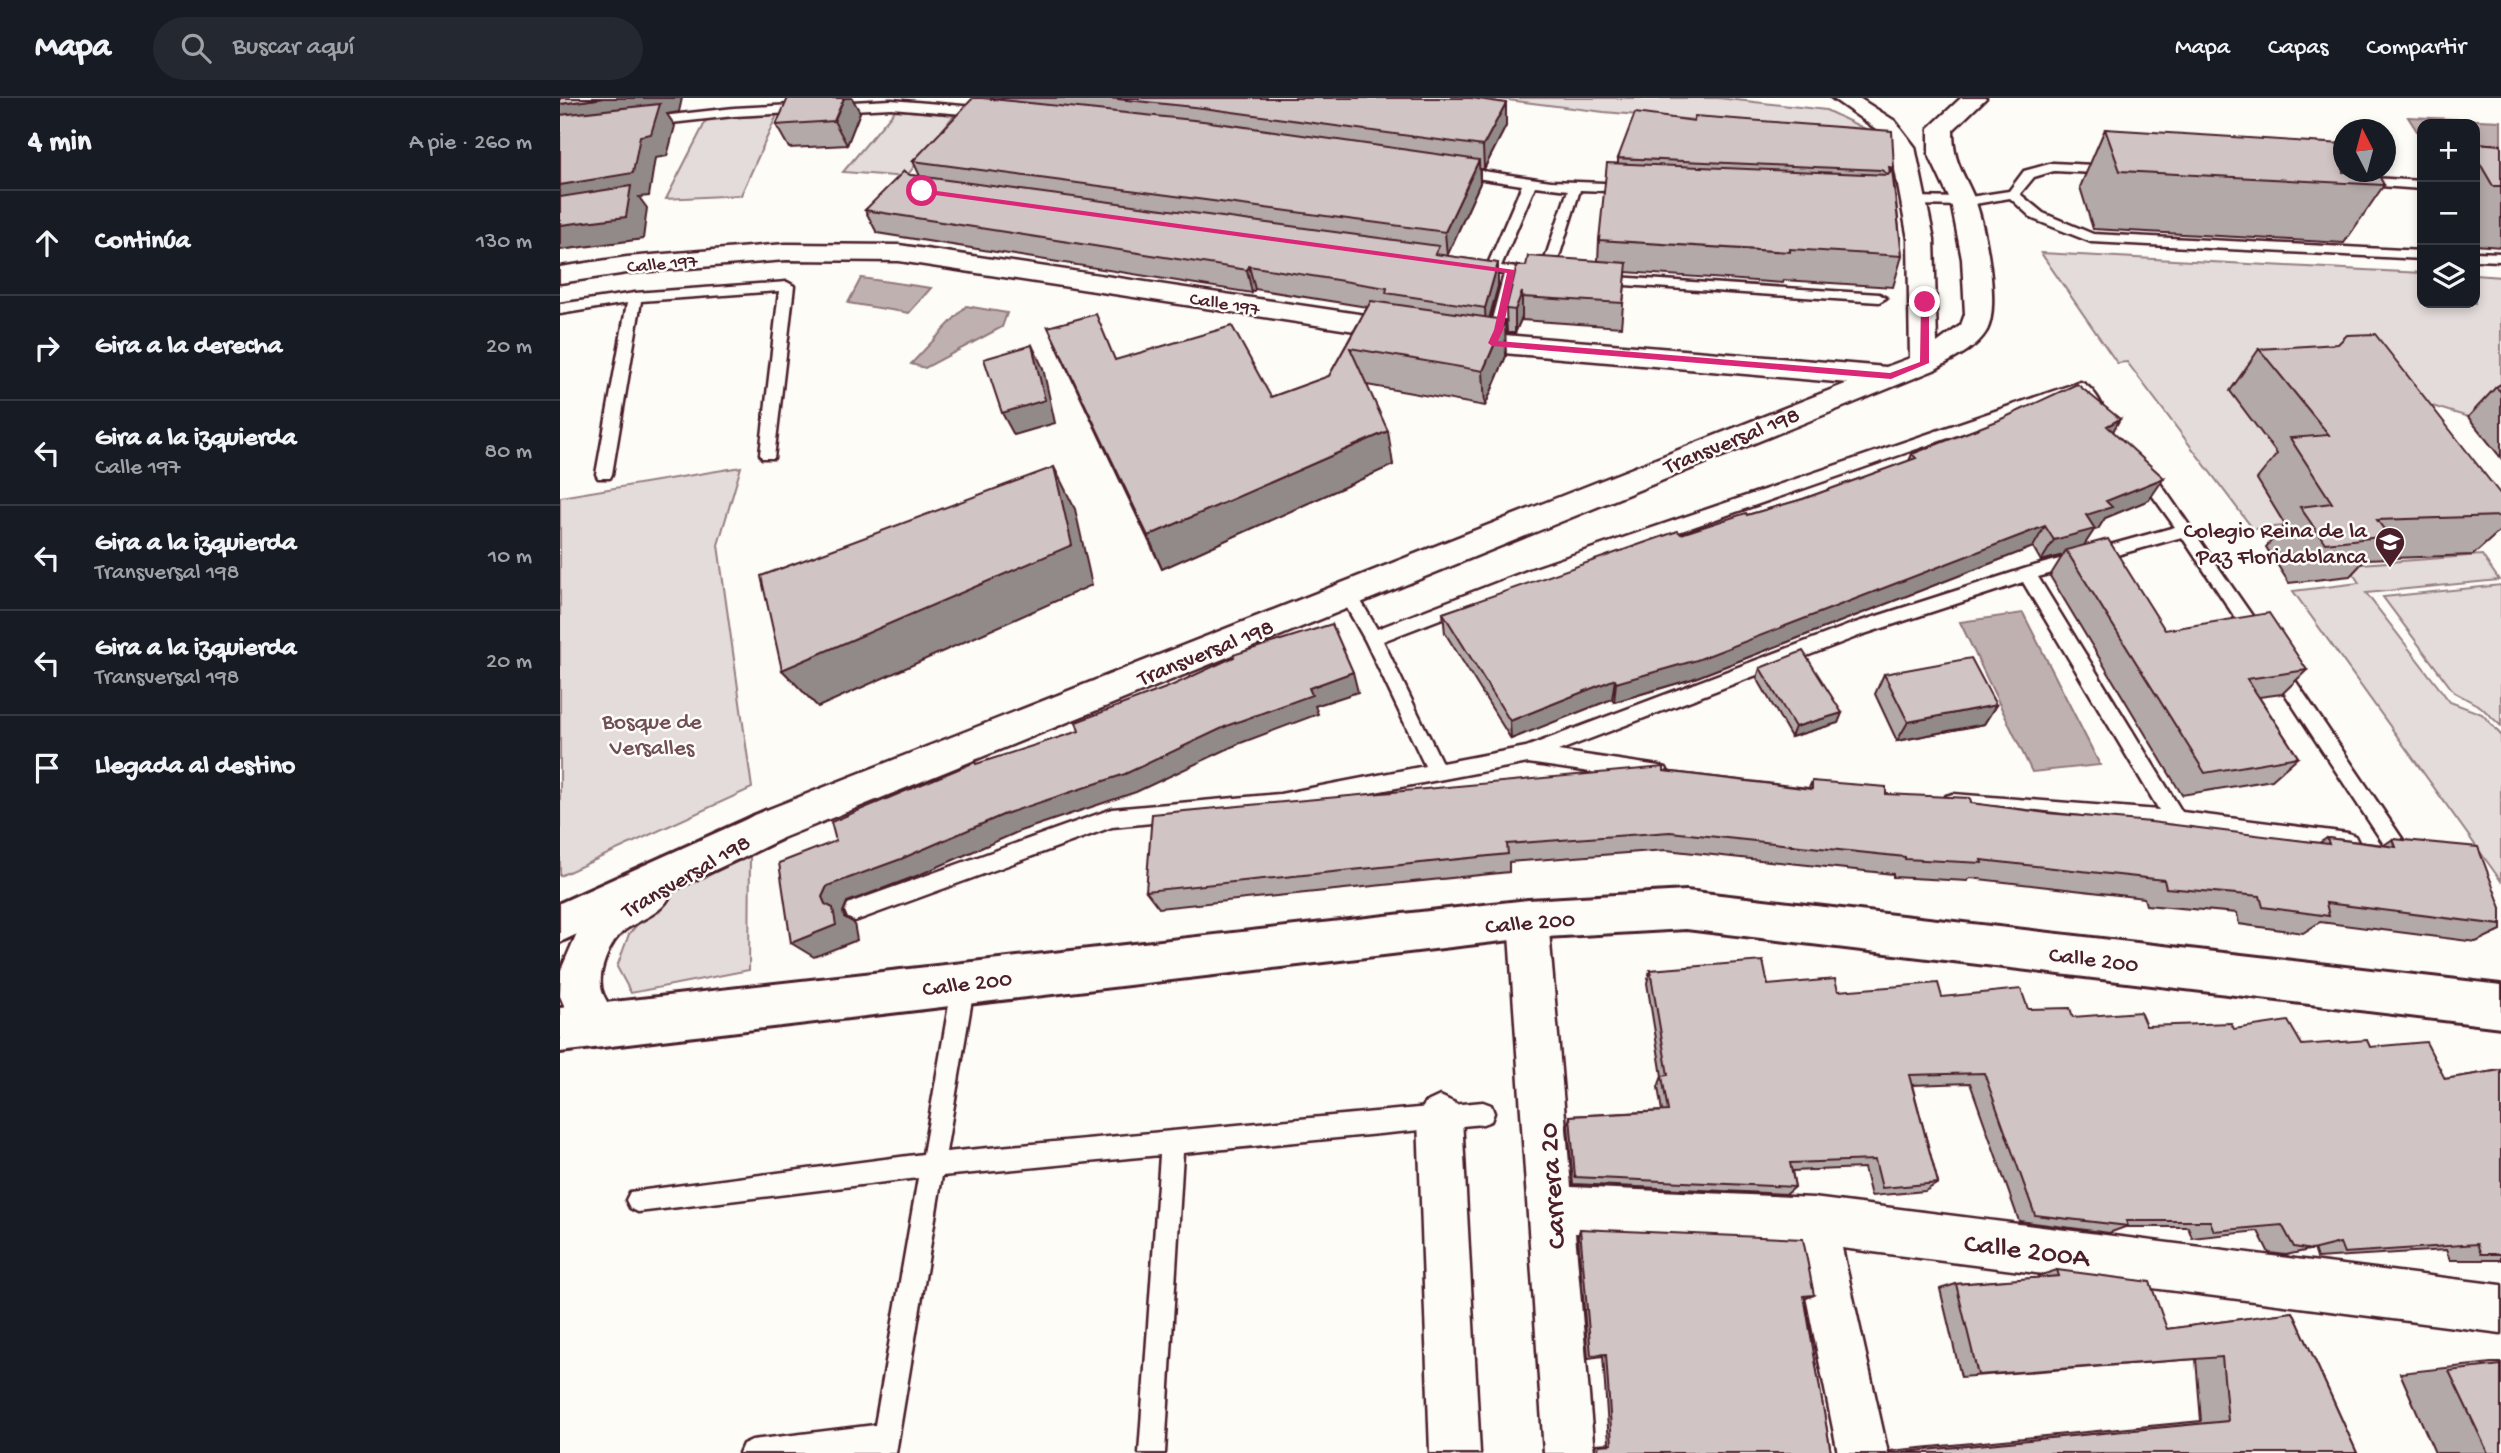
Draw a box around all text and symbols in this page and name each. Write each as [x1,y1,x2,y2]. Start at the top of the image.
search box [153,17,643,80]
text: Mapa [35,29,111,67]
icon: search [177,29,215,67]
text: Buscar aquí [233,33,354,64]
text: Mapa [2175,34,2230,63]
text: Capas [2268,34,2328,63]
text: Compartir [2366,34,2466,63]
north arrow [2333,119,2396,182]
map controls [2417,119,2480,308]
button: + [2417,119,2480,182]
text: 4 min [28,126,91,161]
text: A pie · 260 m [409,130,532,157]
route start [906,175,937,206]
button: − [2417,182,2480,245]
icon: ahead [28,224,66,262]
text: Continúa [95,227,190,258]
text: 130 m [476,229,532,256]
button: layers [2417,245,2480,308]
street label: Calle 197 [626,251,700,280]
route end [1909,286,1940,317]
street label: Calle 197 [1188,289,1262,323]
icon: right [28,329,66,367]
text: Gira a la derecha [95,332,282,363]
text: 20 m [486,334,532,361]
street label: Transversal 198 [1658,403,1804,483]
text: Gira a la izquierda [95,424,297,455]
icon: left [28,434,66,472]
text: 80 m [485,439,532,466]
text: Calle 197 [95,455,180,482]
place label: Colegio Reina de la Paz Floridablanca [2184,519,2368,572]
school or university icon: Colegio Reina de la Paz Floridablanca [2373,525,2407,569]
text: Gira a la izquierda [95,529,297,560]
icon: left [28,539,66,577]
text: 10 m [488,544,532,571]
text: Transversal 198 [95,560,239,587]
street label: Transversal 198 [1132,615,1278,695]
text: Gira a la izquierda [95,634,297,665]
icon: left [28,644,66,682]
text: 20 m [486,649,532,676]
text: Transversal 198 [95,665,239,692]
park label: Bosque de Versalles [601,710,703,763]
icon: arrive [28,749,66,787]
text: Llegada al destino [95,752,295,783]
street label: Transversal 198 [616,830,756,927]
street label: Calle 200 [1484,907,1576,942]
street label: Calle 200 [2047,943,2140,980]
street label: Calle 200 [921,967,1014,1004]
street label: Carrera 20 [1534,1121,1575,1250]
street label: Calle 200A [1962,1228,2093,1277]

